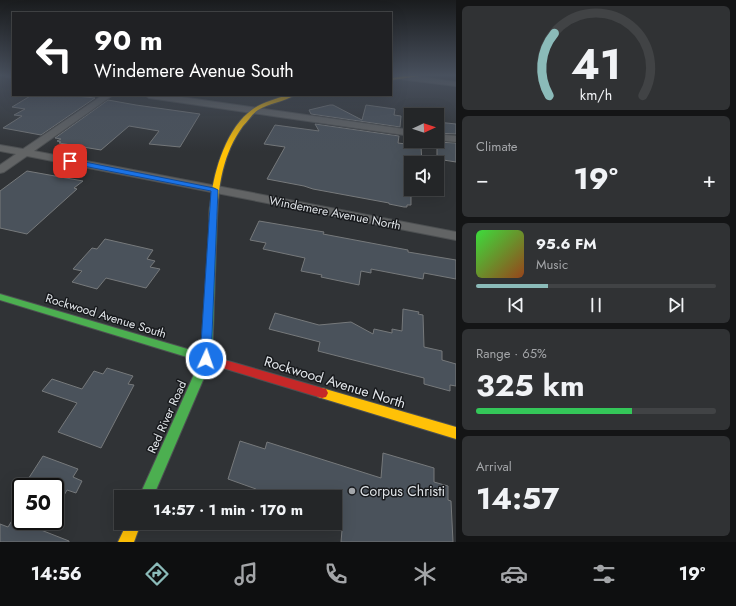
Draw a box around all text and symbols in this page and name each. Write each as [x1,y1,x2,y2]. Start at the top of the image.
text: 90 m [94,20,163,61]
icon: left [28,28,80,80]
text: 41 [571,34,621,95]
text: Windemere Avenue South [94,58,294,84]
text: km/h [580,85,612,105]
north arrow [404,108,444,148]
map controls [404,108,444,196]
text: Climate [476,137,517,156]
pin [53,144,87,178]
icon: arrive [59,150,81,172]
button: sound [404,156,444,196]
text: 19° [574,157,618,200]
text: − [476,163,489,195]
text: + [702,163,716,195]
street label: Windemere Avenue North [268,191,402,235]
text: 95.6 FM [536,233,597,255]
text: Music [536,255,568,274]
street label: Rockwood Avenue South [43,289,169,343]
icon: previous [505,294,527,316]
icon: pause [585,294,607,316]
icon: next [665,294,687,316]
position arrow [185,338,227,380]
text: Range · 65% [476,344,547,363]
street label: Rockwood Avenue North [262,351,408,413]
text: 325 km [476,364,585,407]
street label: Red River Road [143,378,191,456]
text: Arrival [476,457,512,476]
text: 14:57 [476,477,559,520]
speed limit sign: 50 [12,478,64,530]
place label: Corpus Christi [360,481,445,501]
marker: Corpus Christi [347,486,357,496]
text: 14:57 · 1 min · 170 m [153,499,303,521]
icon: directions [143,560,171,588]
icon: music [232,560,260,588]
icon: phone [322,560,350,588]
icon: climate [411,560,439,588]
icon: car [500,560,528,588]
icon: filters [590,560,618,588]
text: 14:56 [31,561,82,587]
text: 19° [679,561,705,587]

